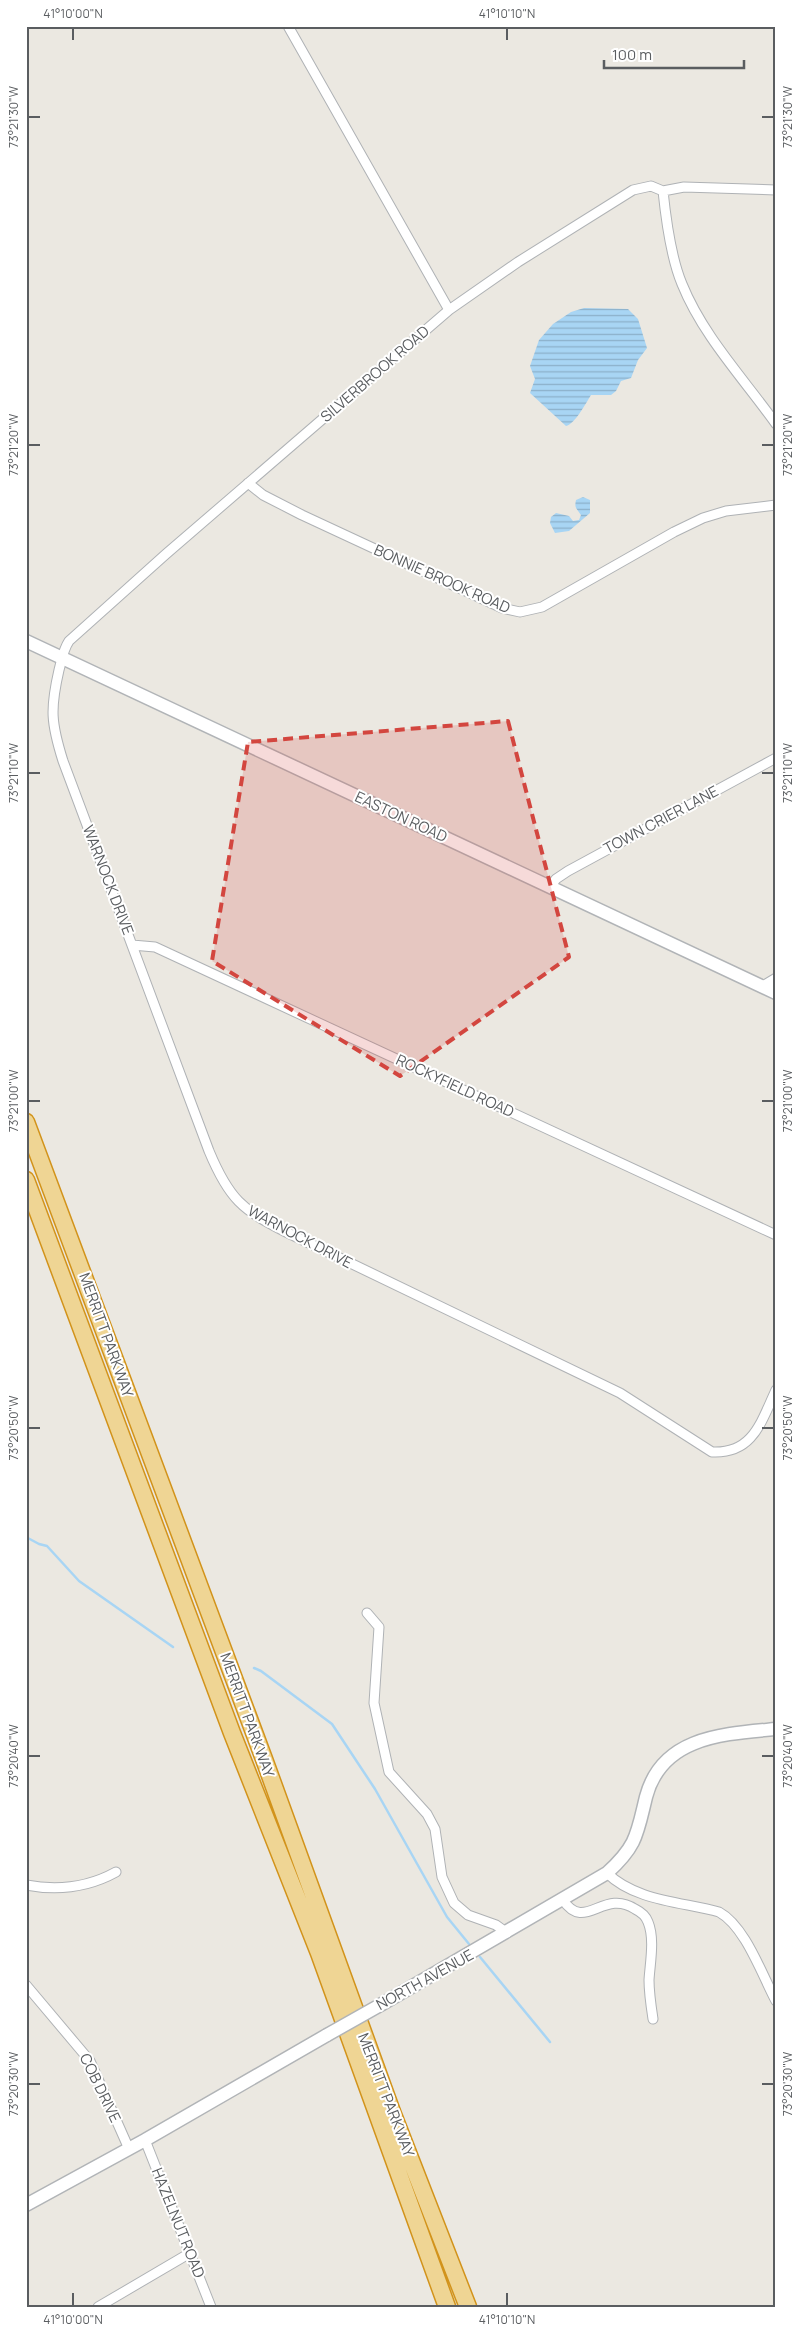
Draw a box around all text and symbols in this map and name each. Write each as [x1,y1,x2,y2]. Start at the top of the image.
text: 41°10'00"N [43,5,103,22]
text: 41°10'10"N [479,5,535,22]
scale bar [604,38,744,70]
text: 100 m [612,44,652,65]
text: 73°21'30"W [5,85,22,148]
text: 73°21'30"W [779,85,796,148]
street label: SILVERBROOK ROAD [316,320,434,427]
text: 73°21'20"W [5,413,22,476]
text: 73°21'20"W [779,413,796,476]
street label: BONNIE BROOK ROAD [371,539,514,618]
text: 73°21'10"W [5,742,22,803]
text: 73°21'10"W [779,742,796,803]
street label: TOWN CRIER LANE [600,780,722,859]
street label: EASTON ROAD [352,786,451,847]
street label: WARNOCK DRIVE [78,822,139,938]
street label: ROCKYFIELD ROAD [393,1049,518,1122]
text: 73°21'00"W [5,1069,22,1132]
text: 73°21'00"W [779,1069,796,1132]
street label: WARNOCK DRIVE [244,1200,356,1273]
street label: MERRITT PARKWAY [74,1270,139,1401]
text: 73°20'50"W [5,1395,22,1460]
text: 73°20'50"W [779,1395,796,1460]
street label: MERRITT PARKWAY [215,1650,280,1781]
text: 73°20'40"W [5,1723,22,1788]
text: 73°20'40"W [779,1723,796,1788]
street label: NORTH AVENUE [372,1944,477,2015]
street label: MERRITT PARKWAY [353,2030,420,2160]
street label: COB DRIVE [75,2050,126,2126]
text: 73°20'30"W [5,2051,22,2116]
text: 73°20'30"W [779,2051,796,2116]
street label: HAZELNUT ROAD [147,2165,210,2281]
text: 41°10'00"N [43,2311,103,2328]
text: 41°10'10"N [479,2311,535,2328]

